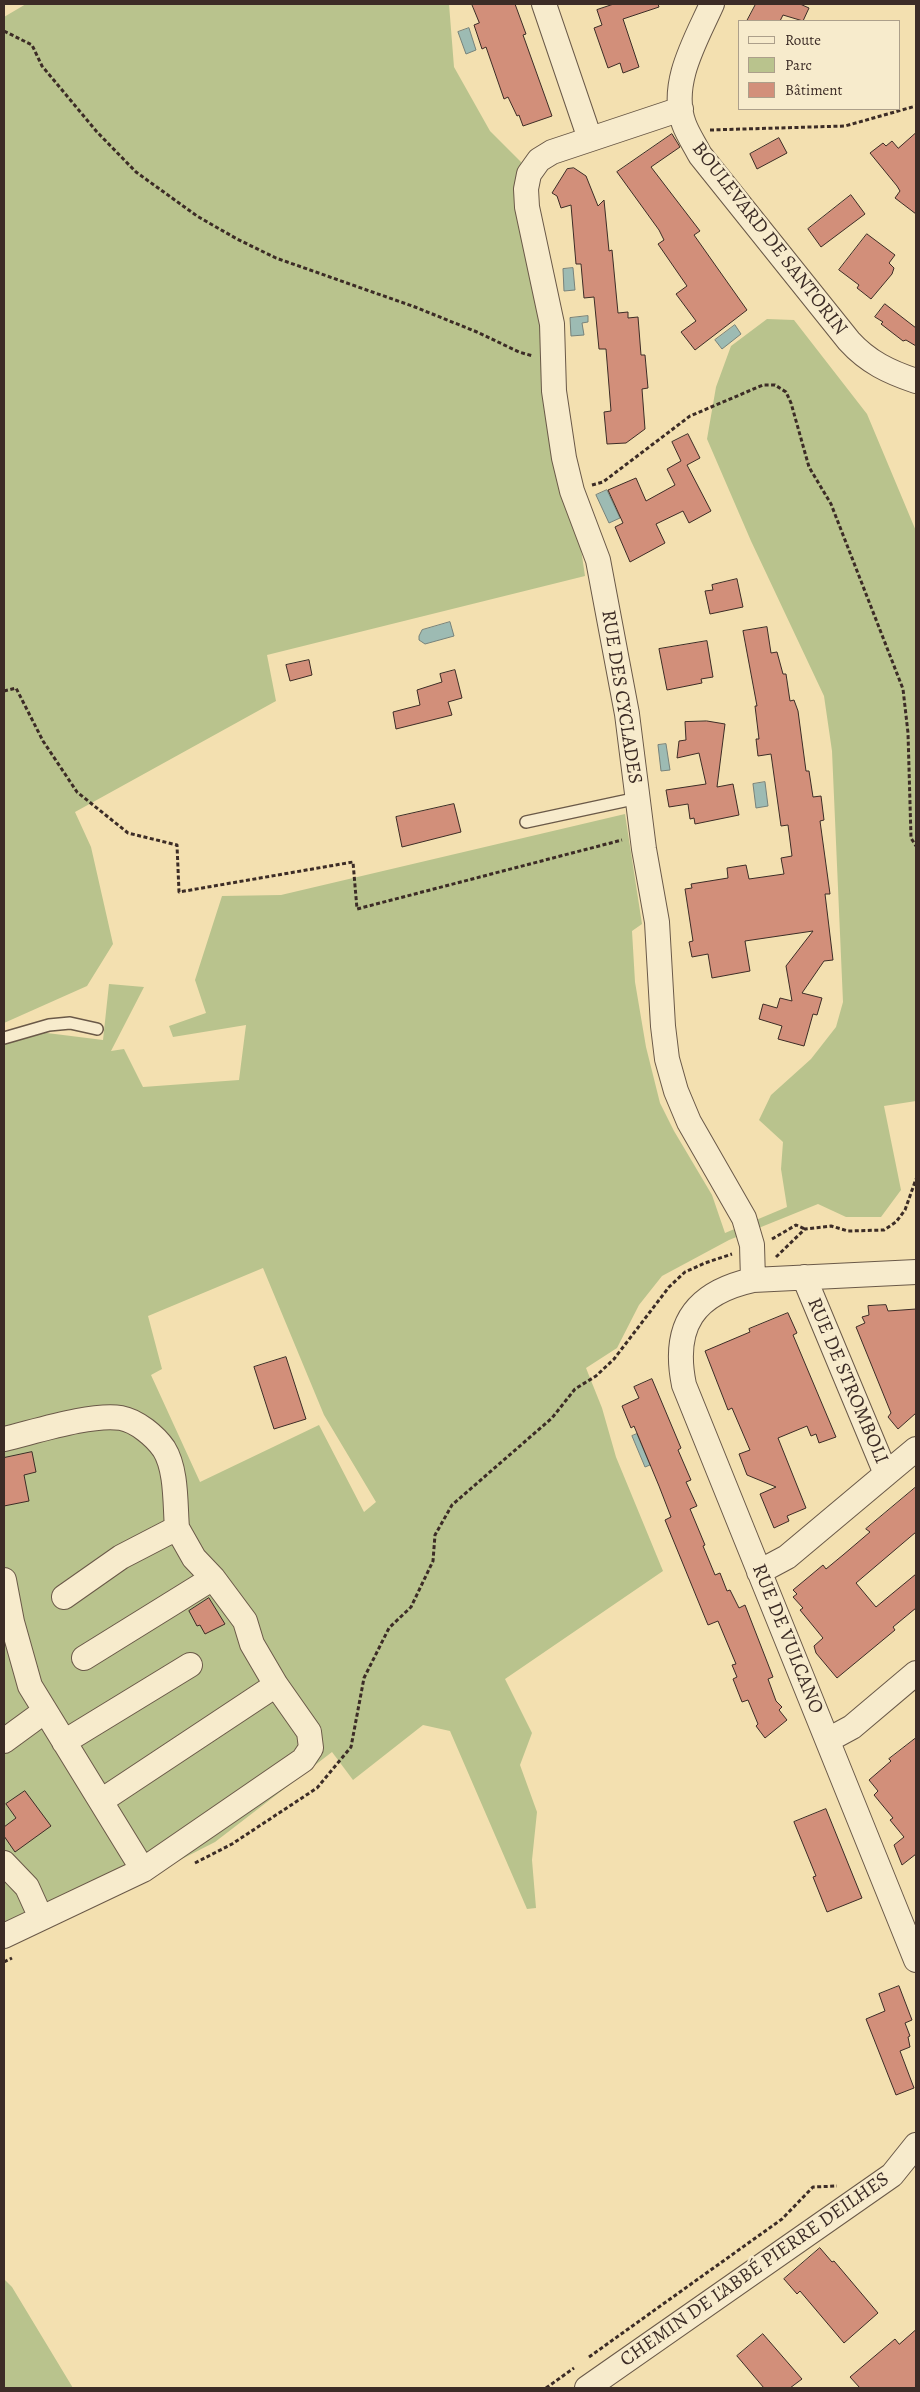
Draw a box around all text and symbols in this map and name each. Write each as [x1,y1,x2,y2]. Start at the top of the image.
legend [738,20,900,110]
text: Route [785,30,821,50]
text: Parc [785,55,812,75]
text: Bâtiment [785,80,843,100]
street label: BOULEVARD DE SANTORIN [686,138,852,340]
street label: RUE DES CYCLADES [595,608,647,786]
street label: RUE DE STROMBOLI [801,1294,893,1468]
street label: RUE DE VULCANO [746,1561,828,1717]
street label: CHEMIN DE L'ABBÉ PIERRE DEILHES [616,2167,894,2373]

